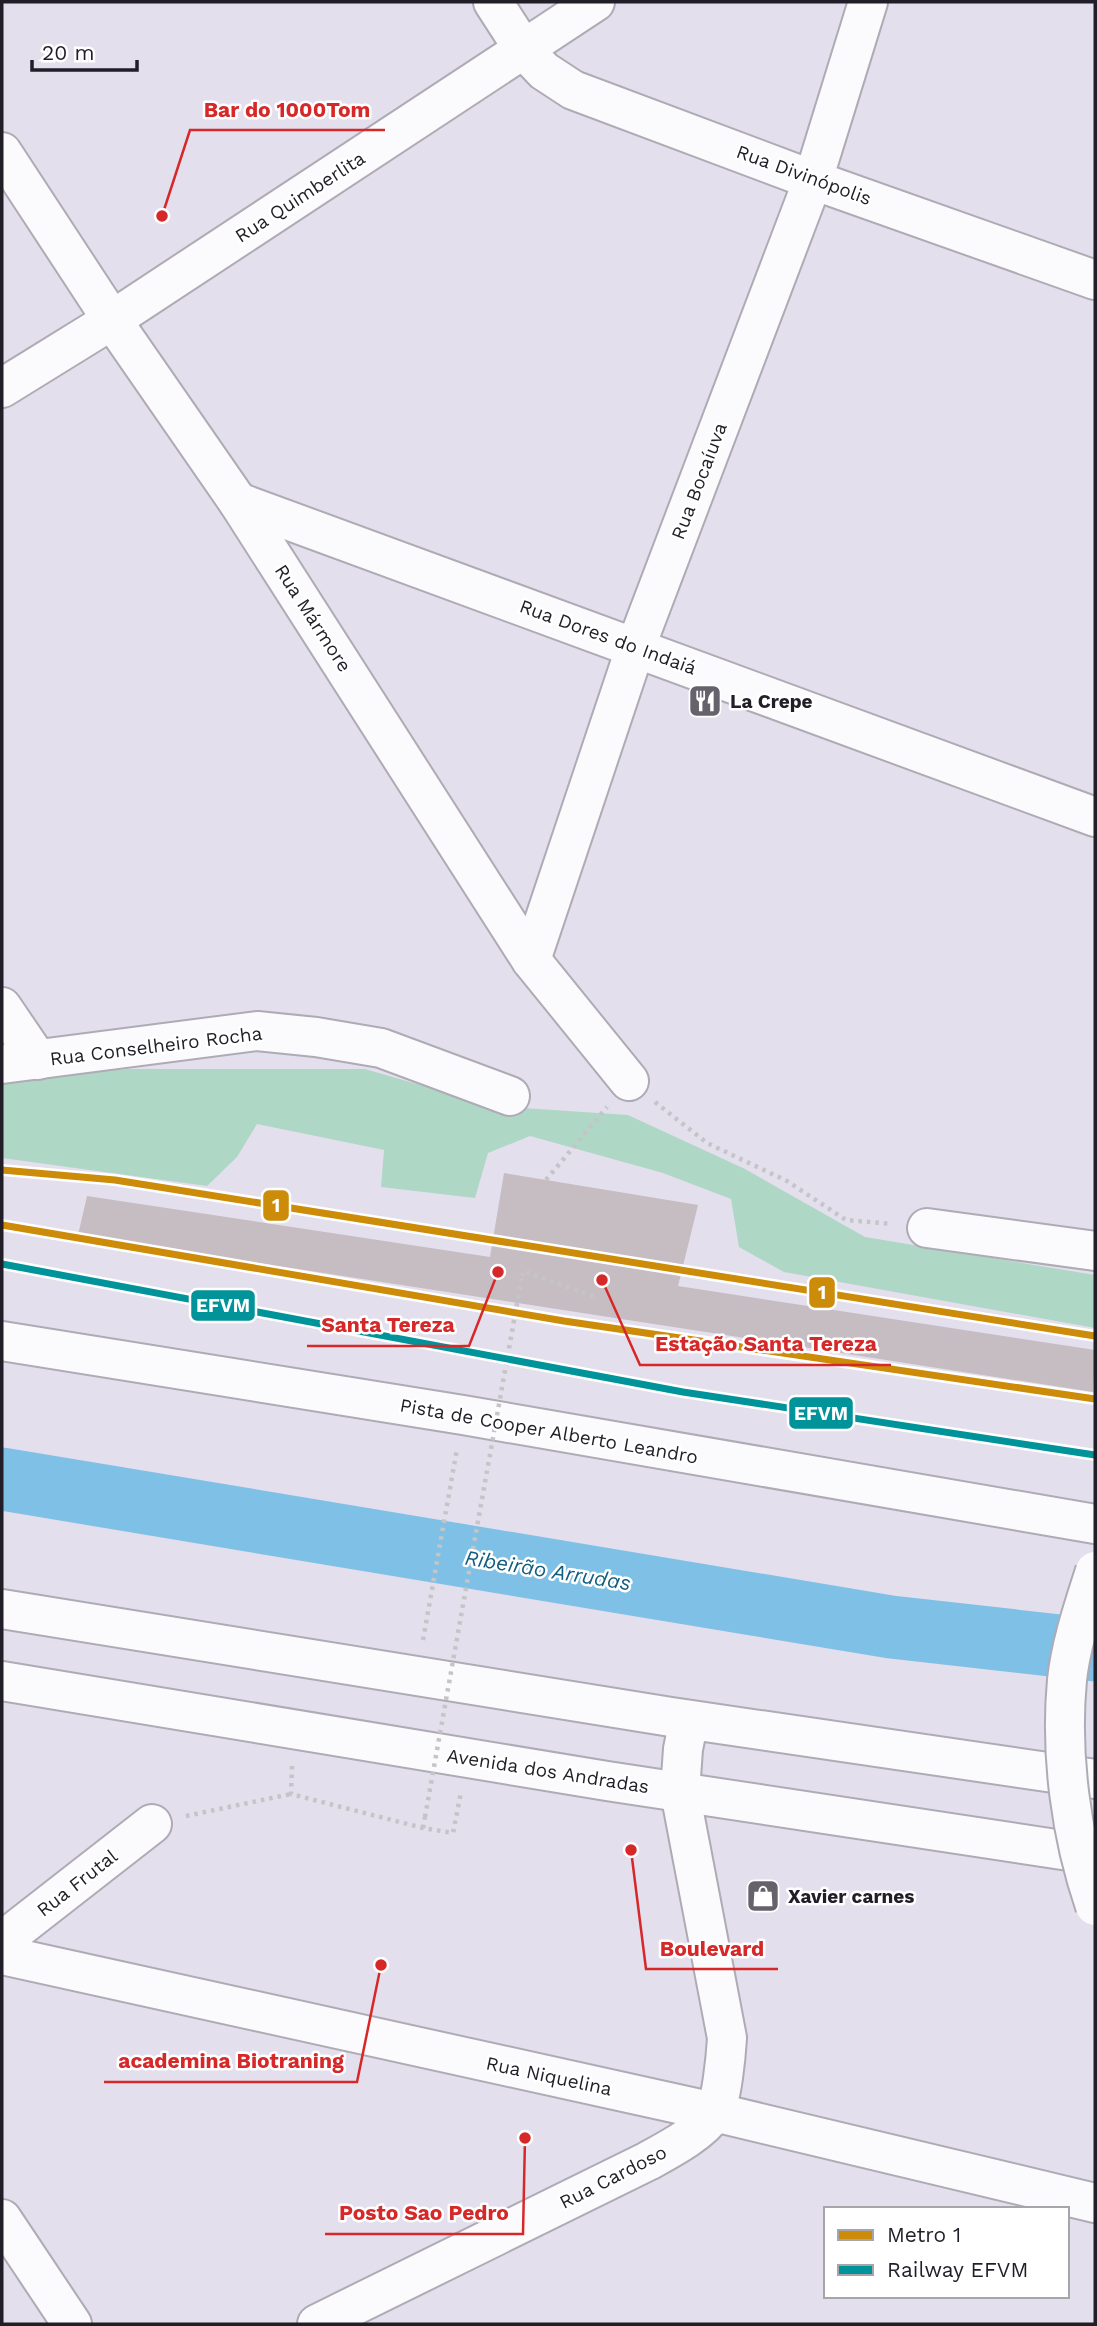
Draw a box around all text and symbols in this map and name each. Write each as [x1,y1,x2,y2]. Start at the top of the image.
scale bar [32,28,136,72]
text: 20 m [42,40,94,65]
callout: Bar do 1000Tom [190,88,385,130]
text: Bar do 1000Tom [204,97,370,122]
street label: Rua Divinópolis [733,140,875,210]
street label: Rua Quimberlita [231,146,369,248]
street label: Rua Bocaíuva [666,419,732,543]
street label: Rua Mármore [270,560,356,676]
street label: Rua Dores do Indaiá [516,594,700,680]
restaurant icon: La Crepe [686,682,724,720]
place label: La Crepe [730,690,813,713]
street label: Rua Conselheiro Rocha [48,1022,264,1070]
line badge: 1 [262,1189,290,1222]
text: 1 [272,1194,280,1217]
line badge: 1 [808,1276,836,1309]
text: 1 [818,1281,826,1304]
line badge: EFVM [190,1289,256,1322]
text: EFVM [196,1294,250,1317]
callout: Santa Tereza [307,1304,469,1346]
text: Santa Tereza [321,1312,456,1337]
callout: Estação Santa Tereza [640,1323,891,1365]
text: Estação Santa Tereza [655,1331,878,1356]
street label: Pista de Cooper Alberto Leandro [398,1393,700,1469]
line badge: EFVM [788,1396,854,1430]
text: EFVM [794,1402,848,1425]
water label: Ribeirão Arrudas [463,1545,633,1595]
street label: Avenida dos Andradas [445,1744,651,1798]
street label: Rua Frutal [32,1844,122,1922]
shop icon: Xavier carnes [744,1877,782,1915]
place label: Xavier carnes [788,1885,914,1908]
callout: Boulevard [646,1927,778,1969]
text: Boulevard [660,1936,764,1961]
callout: academina Biotraning [104,2040,357,2082]
text: academina Biotraning [118,2048,344,2073]
street label: Rua Niquelina [484,2051,614,2101]
street label: Rua Cardoso [556,2140,670,2214]
callout: Posto Sao Pedro [325,2192,523,2234]
text: Posto Sao Pedro [339,2200,509,2225]
legend [824,2207,1069,2298]
text: Metro 1 [887,2222,961,2247]
text: Railway EFVM [887,2257,1028,2282]

